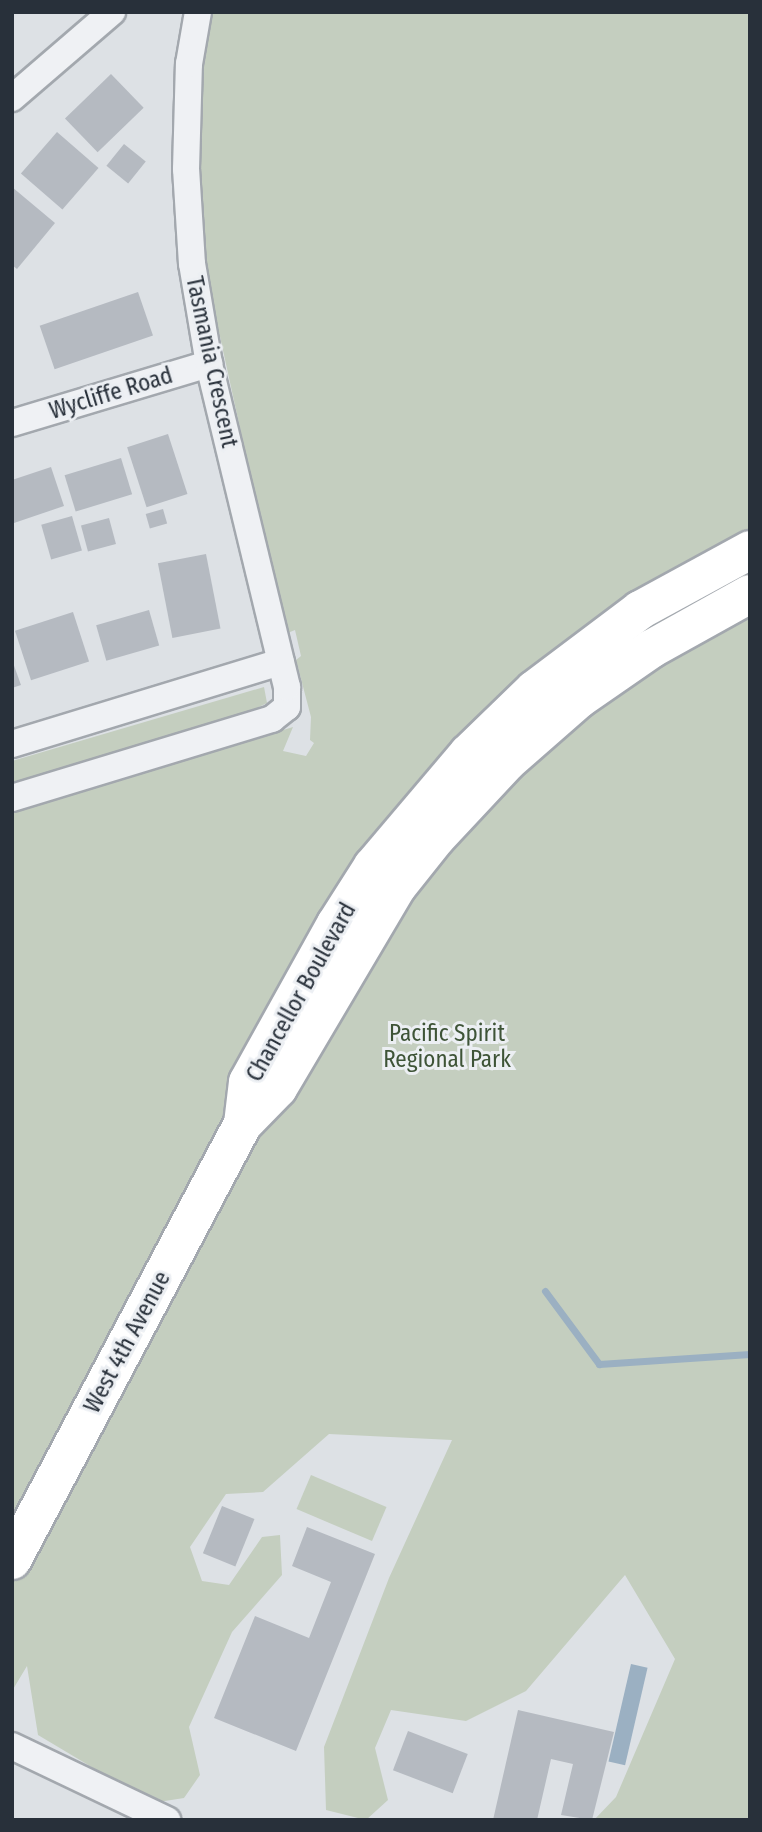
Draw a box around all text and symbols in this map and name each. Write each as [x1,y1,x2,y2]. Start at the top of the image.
street label: Tasmania Crescent [180,274,244,450]
street label: Wycliffe Road [46,361,176,425]
street label: Chancellor Boulevard [240,898,362,1086]
park label: Pacific Spirit Regional Park [383,1019,511,1073]
street label: West 4th Avenue [78,1266,176,1418]

